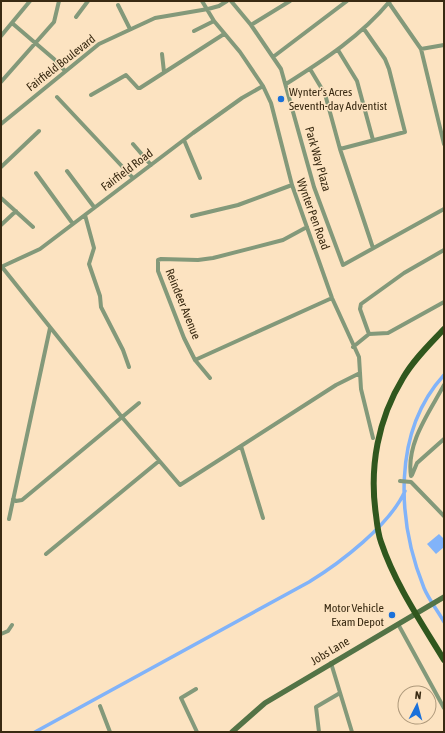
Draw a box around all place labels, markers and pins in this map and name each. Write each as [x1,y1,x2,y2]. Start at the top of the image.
place label: Wynter's Acres Seventh-day Adventist [289,85,388,113]
marker: Wynter's Acres Seventh-day Adventist [276,94,286,104]
place label: Motor Vehicle Exam Depot [324,601,385,629]
marker: Motor Vehicle Exam Depot [387,610,397,620]

